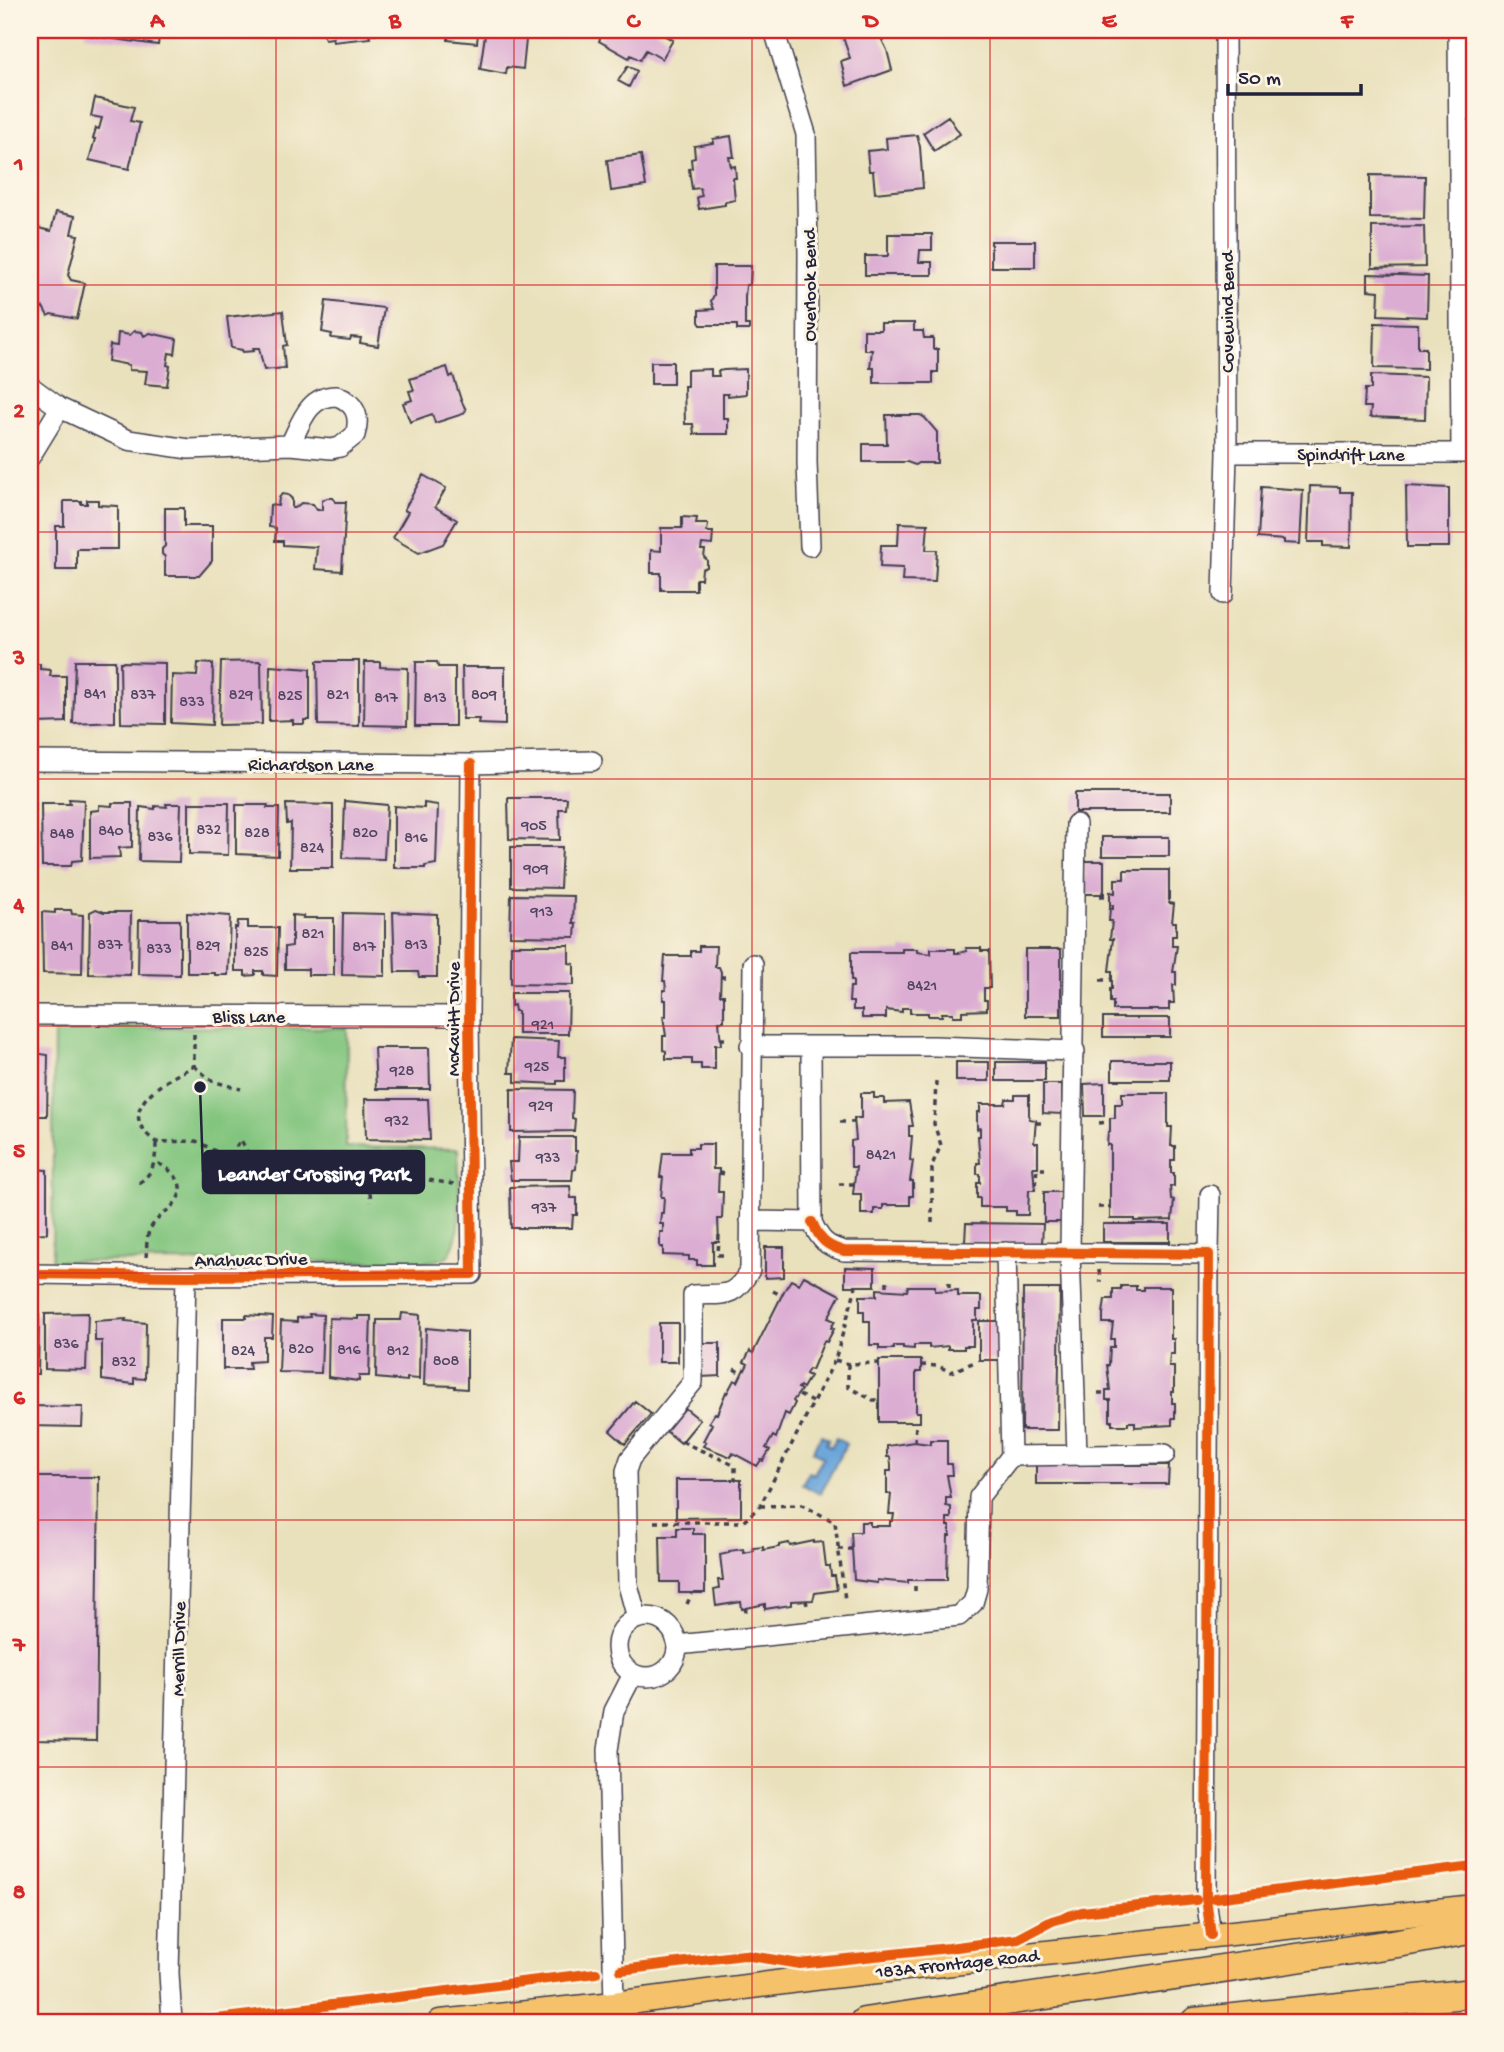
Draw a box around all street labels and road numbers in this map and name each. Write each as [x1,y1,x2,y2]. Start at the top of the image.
street label: Overlook Bend [800,227,823,341]
street label: Covewind Bend [1218,249,1241,373]
street label: Spindrift Lane [1297,445,1405,468]
street label: Richardson Lane [248,755,374,778]
street label: McKavitt Drive [444,962,467,1076]
street label: Bliss Lane [212,1007,286,1030]
street label: Anahuac Drive [194,1249,308,1274]
street label: Merrill Drive [168,1601,193,1697]
street label: 183A Frontage Road [874,1945,1042,1986]

